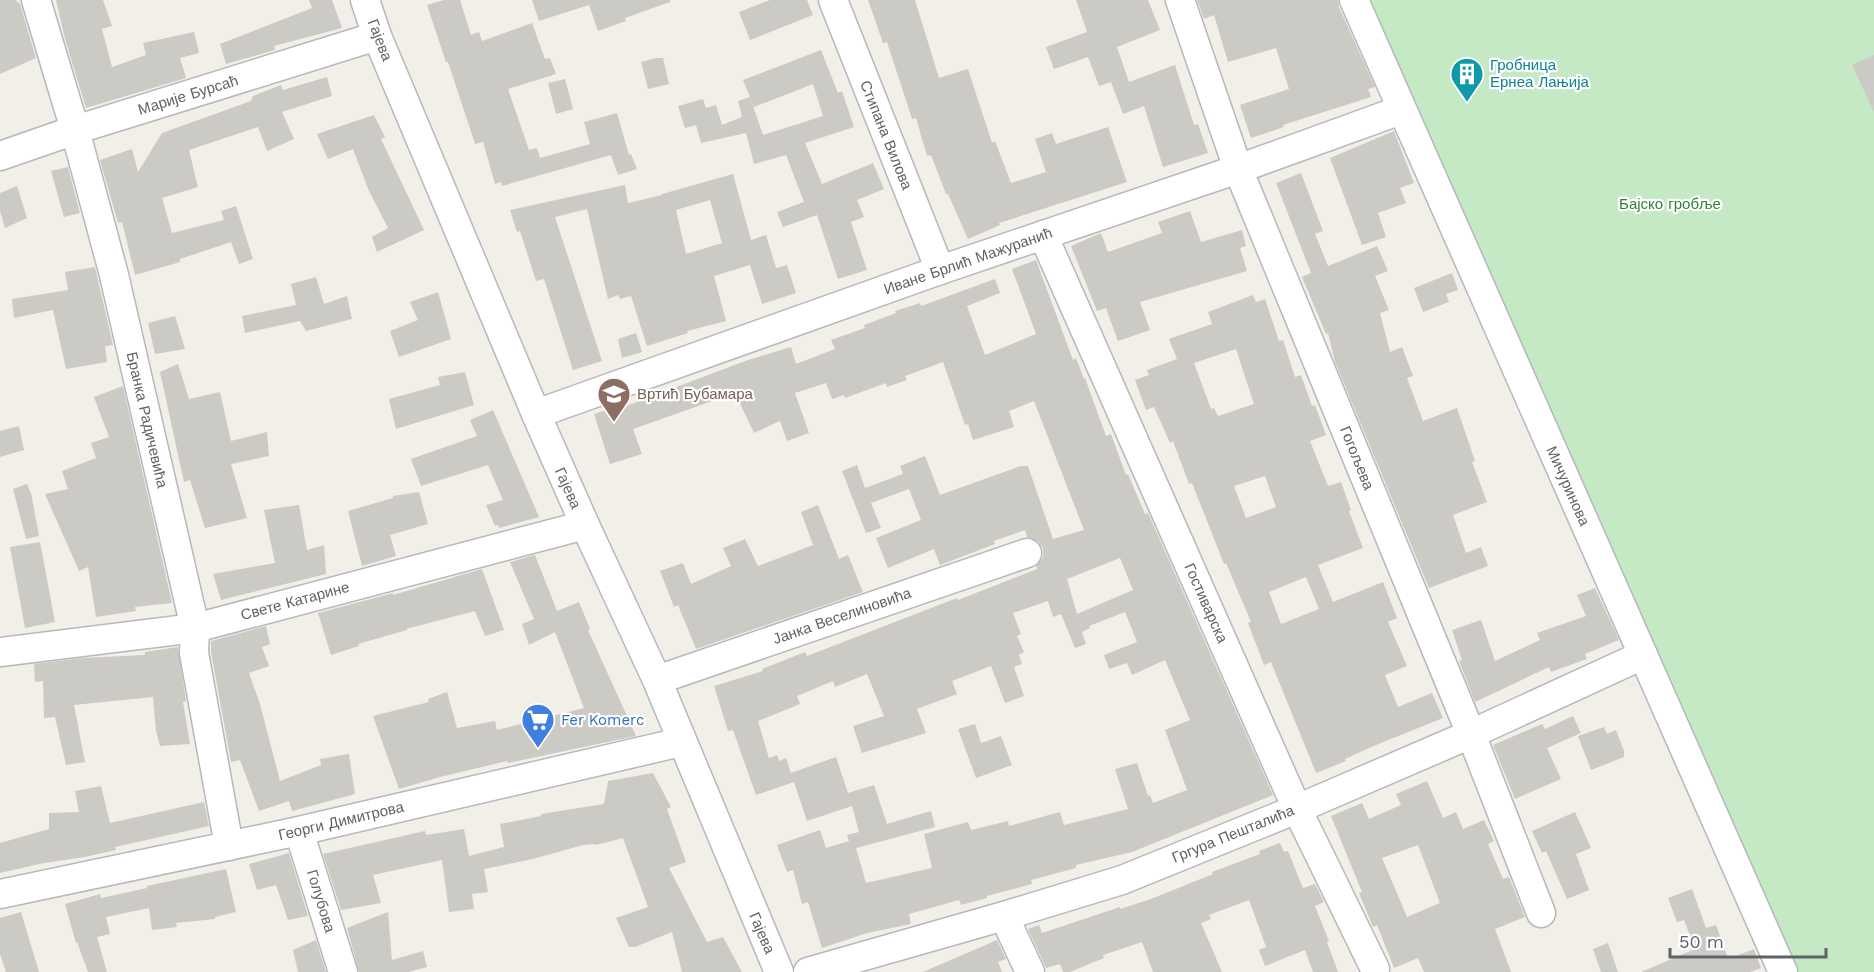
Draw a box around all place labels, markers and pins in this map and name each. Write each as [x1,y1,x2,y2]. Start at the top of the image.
building icon: Гробница Ернеа Лањија [1449,56,1485,103]
place label: Гробница Ернеа Лањија [1490,56,1590,91]
school or university icon: Вртић Бубамара [596,376,632,423]
place label: Вртић Бубамара [637,385,753,403]
supermarket icon: Fer Komerc [520,702,556,749]
place label: Fer Komerc [561,711,644,729]

